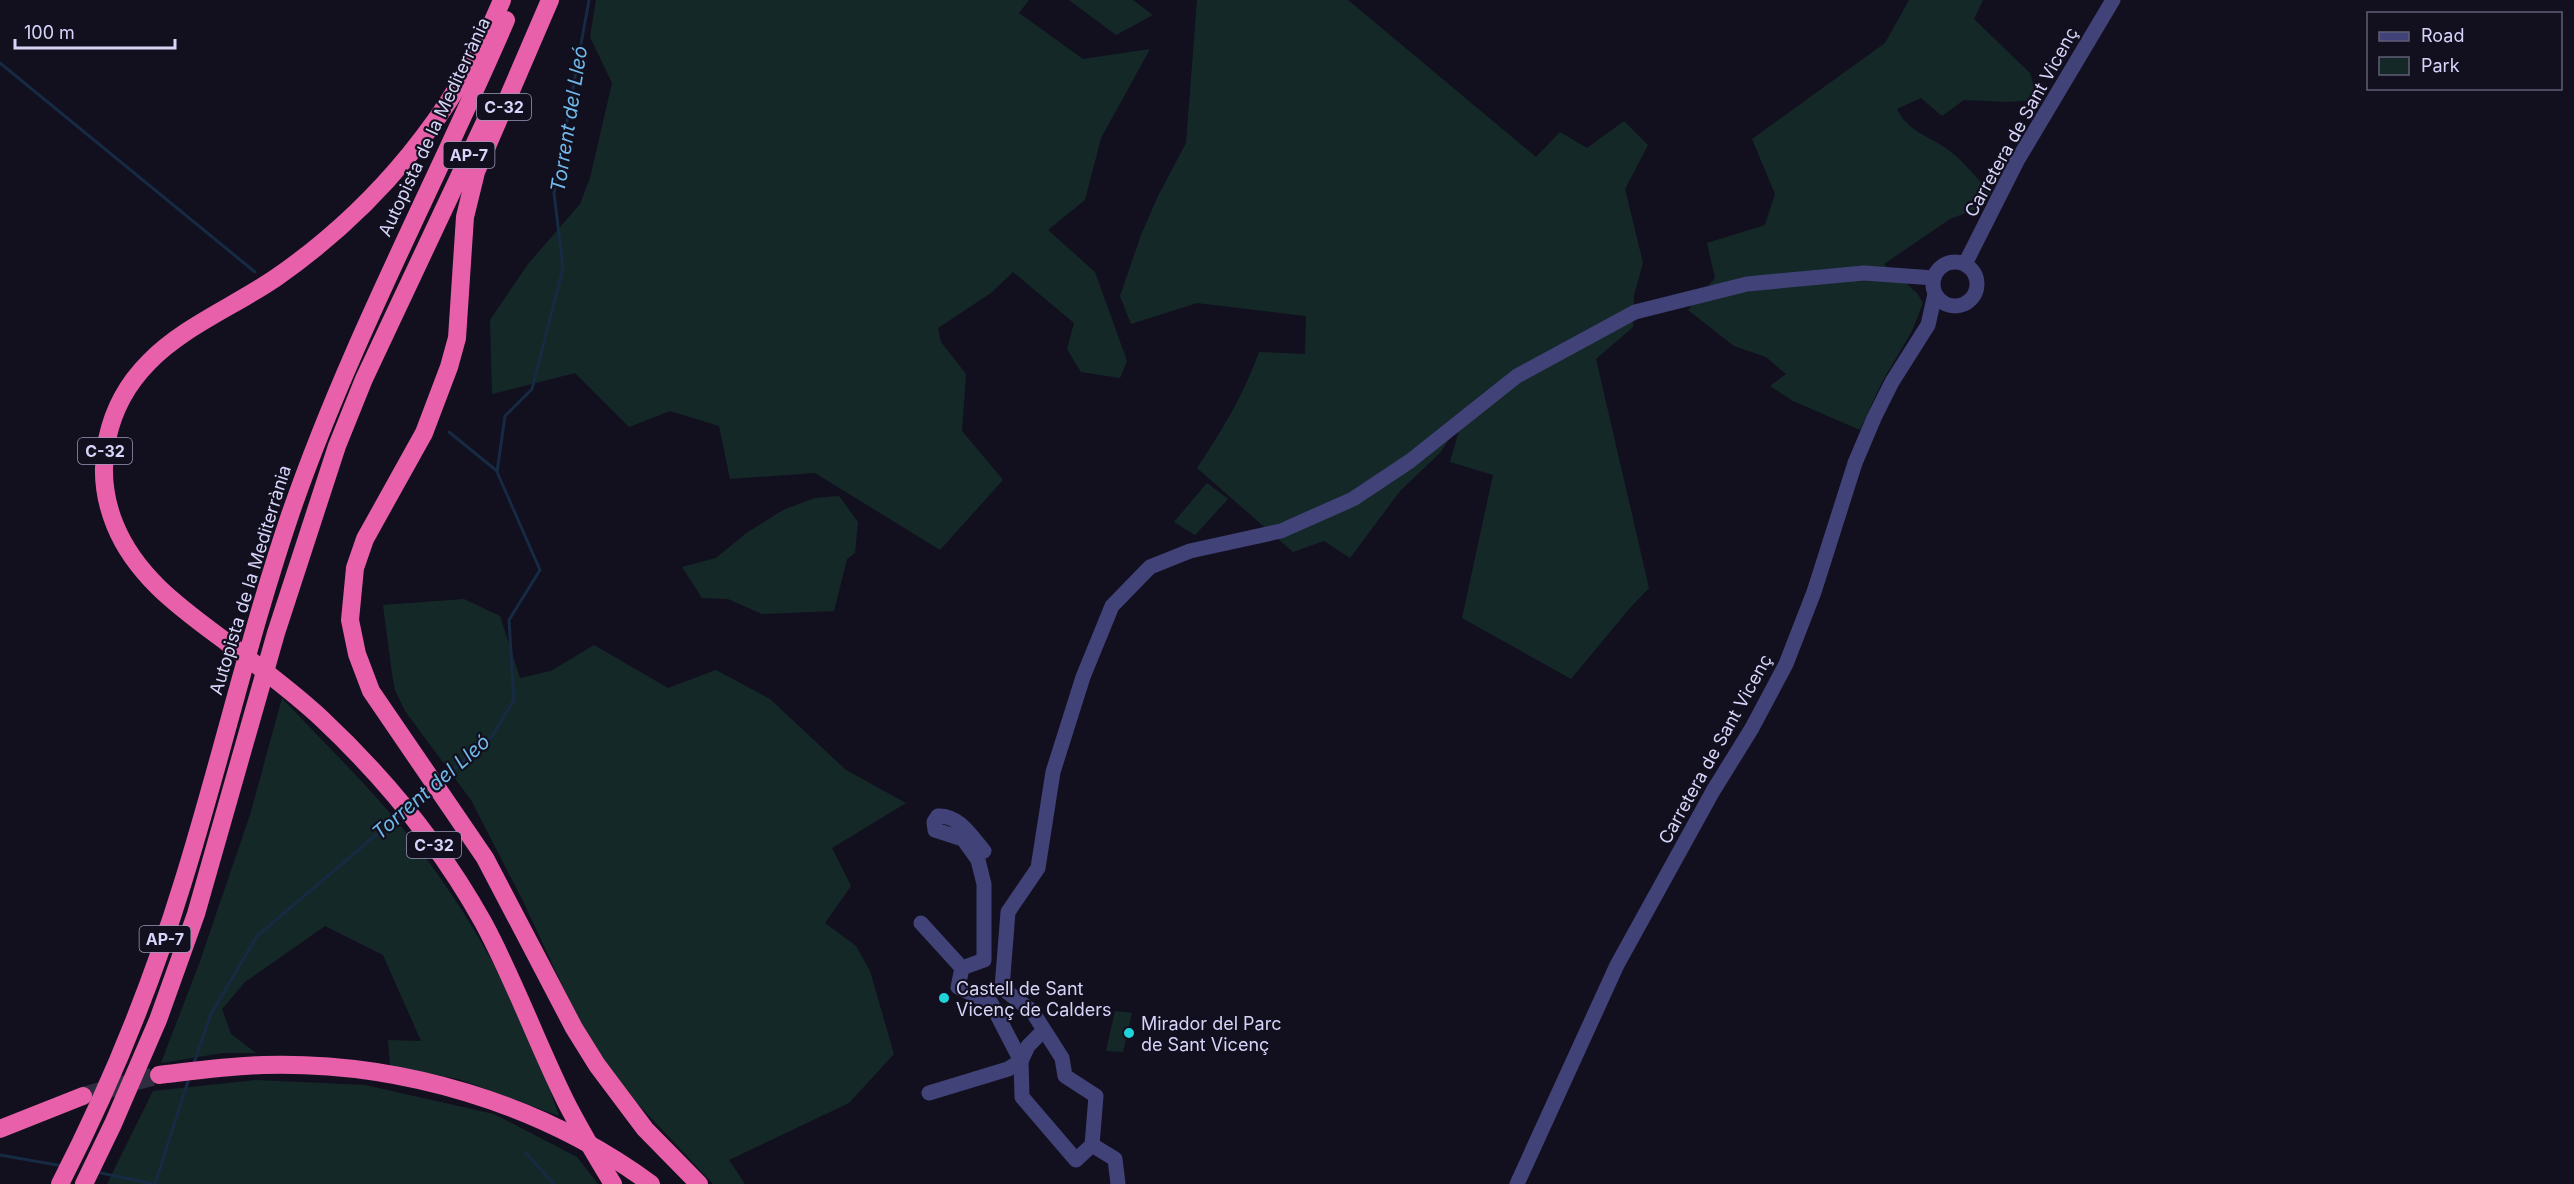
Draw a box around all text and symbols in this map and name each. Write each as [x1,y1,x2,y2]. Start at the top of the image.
scale bar [15,12,176,50]
legend [2367,12,2562,90]
street label: Autopista de la Mediterrània [374,14,494,240]
text: 100 m [24,22,75,43]
street label: Carretera de Sant Vicenç [1960,23,2082,221]
text: Road [2421,25,2464,46]
water label: Torrent del Lleó [546,44,592,194]
text: Park [2421,55,2460,76]
road number: C-32 [477,94,531,120]
road number: AP-7 [444,142,494,168]
road number: C-32 [78,438,132,464]
street label: Autopista de la Mediterrània [205,463,295,697]
street label: Carretera de Sant Vicenç [1654,650,1776,848]
water label: Torrent del Lleó [367,729,495,845]
road number: C-32 [407,832,461,858]
road number: AP-7 [140,926,190,952]
place label: Castell de Sant Vicenç de Calders [956,978,1112,1020]
marker: Castell de Sant Vicenç de Calders [937,991,951,1005]
place label: Mirador del Parc de Sant Vicenç [1141,1013,1281,1055]
marker: Mirador del Parc de Sant Vicenç [1122,1026,1136,1040]

